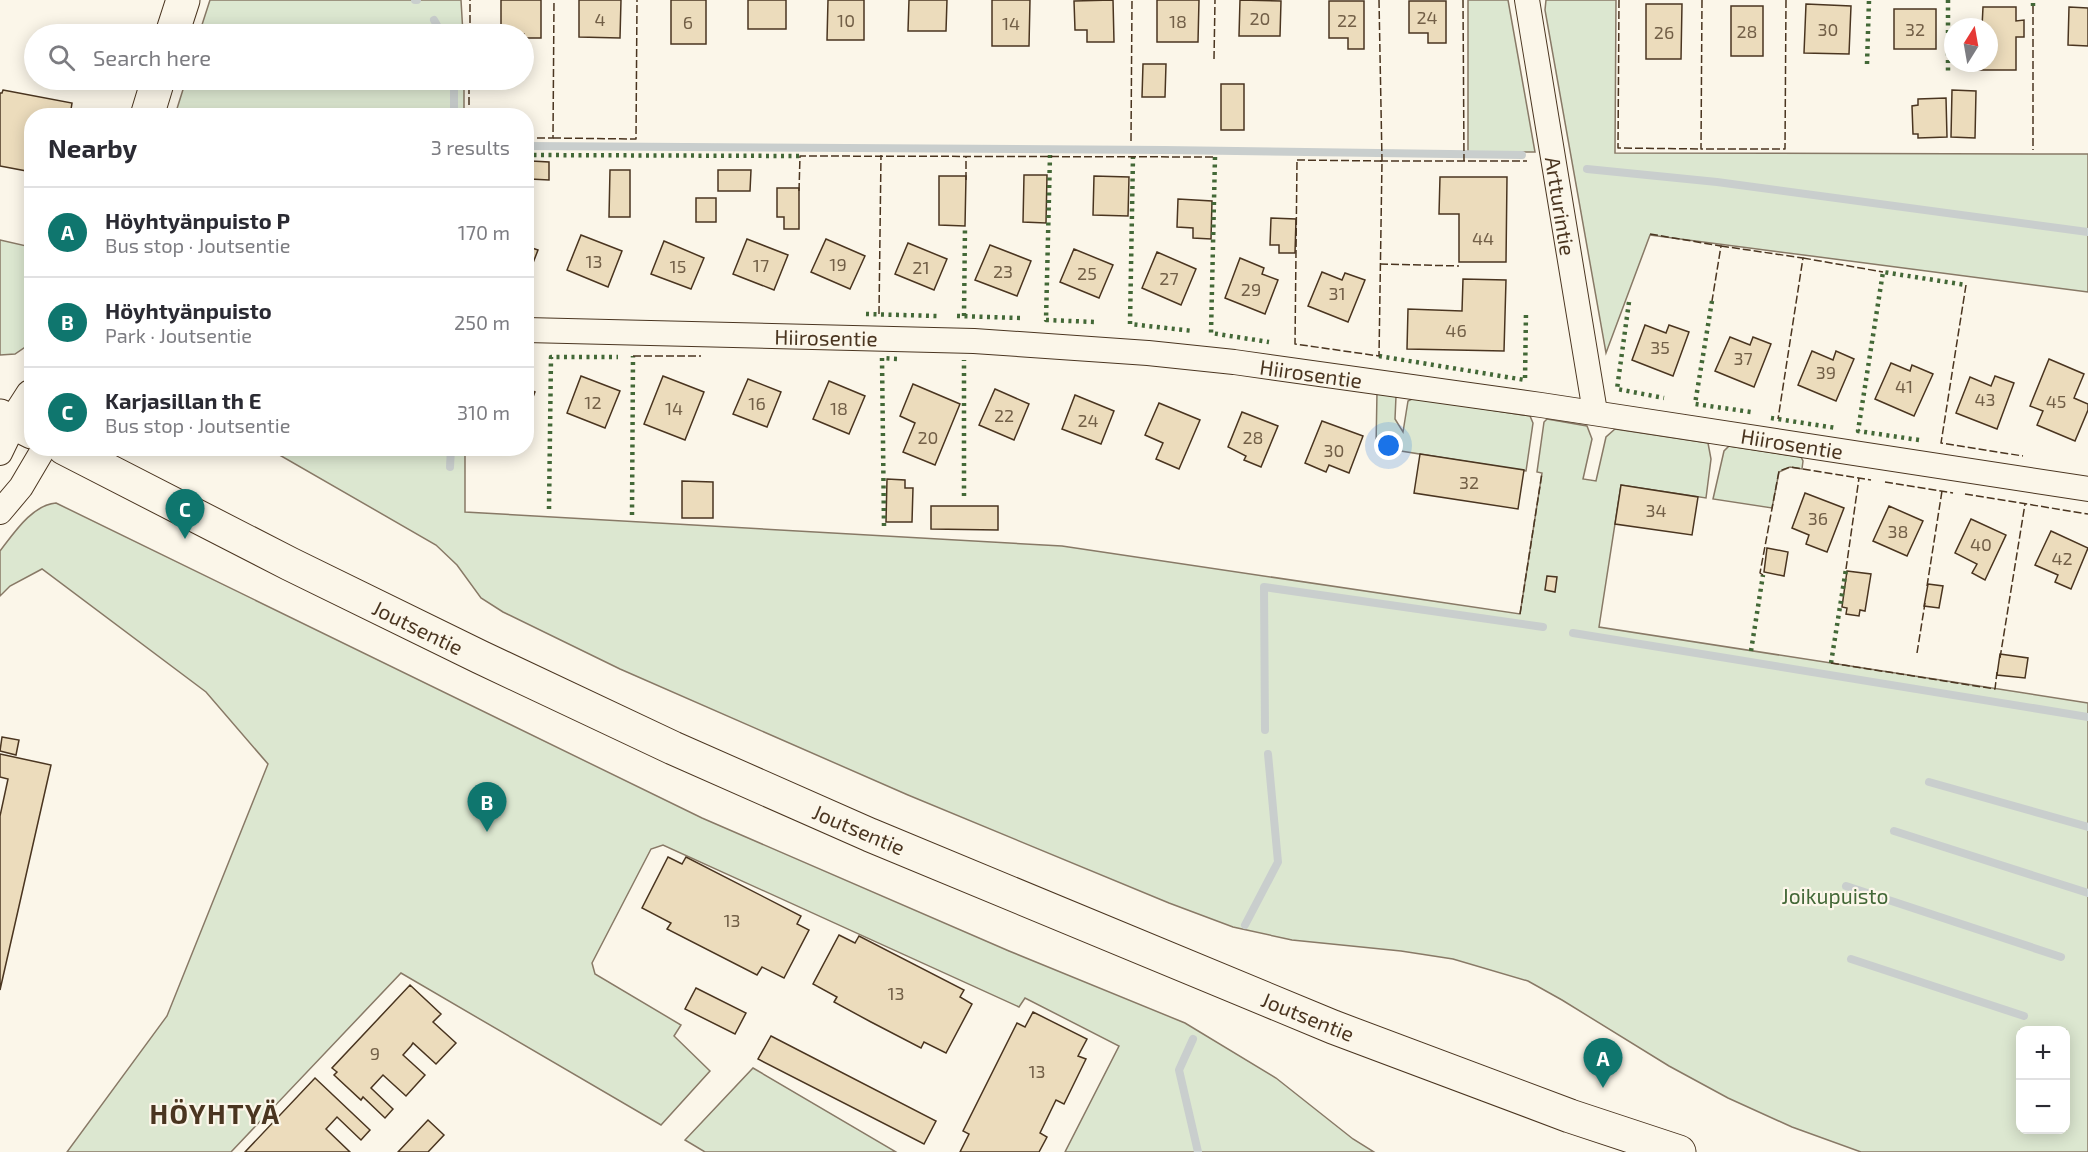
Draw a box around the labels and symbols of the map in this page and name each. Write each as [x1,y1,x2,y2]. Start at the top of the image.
house number: 24 [1416,6,1438,28]
house number: 20 [1250,7,1270,29]
house number: 4 [594,8,606,30]
house number: 10 [837,9,855,31]
house number: 22 [1337,9,1357,31]
house number: 18 [1169,10,1187,32]
house number: 6 [683,11,693,33]
house number: 14 [1002,12,1020,34]
house number: 30 [1818,18,1838,40]
house number: 32 [1905,18,1925,40]
north arrow [1944,18,1998,72]
house number: 28 [1736,20,1758,42]
house number: 26 [1654,21,1674,43]
street label: Artturintie [1541,155,1581,257]
house number: 44 [1472,227,1494,249]
house number: 13 [585,250,603,272]
house number: 19 [829,253,847,275]
house number: 17 [753,254,769,276]
house number: 15 [670,255,686,277]
house number: 21 [912,256,930,278]
house number: 23 [993,260,1013,282]
house number: 25 [1077,262,1097,284]
house number: 27 [1159,267,1179,289]
house number: 29 [1241,278,1261,300]
house number: 31 [1328,282,1346,304]
house number: 46 [1445,319,1467,341]
street label: Hiirosentie [774,324,878,350]
house number: 35 [1650,336,1670,358]
house number: 37 [1733,347,1753,369]
street label: Hiirosentie [1258,353,1364,393]
house number: 39 [1816,361,1836,383]
house number: 41 [1895,375,1913,397]
house number: 43 [1974,388,1996,410]
house number: 45 [2046,390,2066,412]
house number: 12 [584,391,602,413]
house number: 16 [748,392,766,414]
house number: 14 [665,397,683,419]
house number: 18 [830,397,848,419]
house number: 22 [994,404,1014,426]
house number: 24 [1077,409,1099,431]
street label: Hiirosentie [1739,423,1845,463]
house number: 20 [918,426,938,448]
house number: 28 [1242,426,1264,448]
your location [1374,431,1403,460]
house number: 30 [1324,439,1344,461]
house number: 32 [1459,471,1479,493]
pin: C [166,490,204,539]
house number: 34 [1645,499,1667,521]
house number: 36 [1808,507,1828,529]
house number: 38 [1888,520,1908,542]
house number: 40 [1970,533,1992,555]
house number: 42 [2051,547,2073,569]
street label: Joutsentie [369,594,467,660]
pin: B [468,782,506,832]
street label: Joutsentie [809,798,909,860]
park label: Joikupuisto [1782,883,1888,908]
house number: 13 [723,909,741,931]
house number: 13 [887,982,905,1004]
street label: Joutsentie [1258,986,1358,1046]
pin: A [1584,1038,1622,1088]
house number: 9 [370,1042,380,1064]
house number: 13 [1028,1060,1046,1082]
district label: HÖYHTYÄ [149,1097,281,1129]

